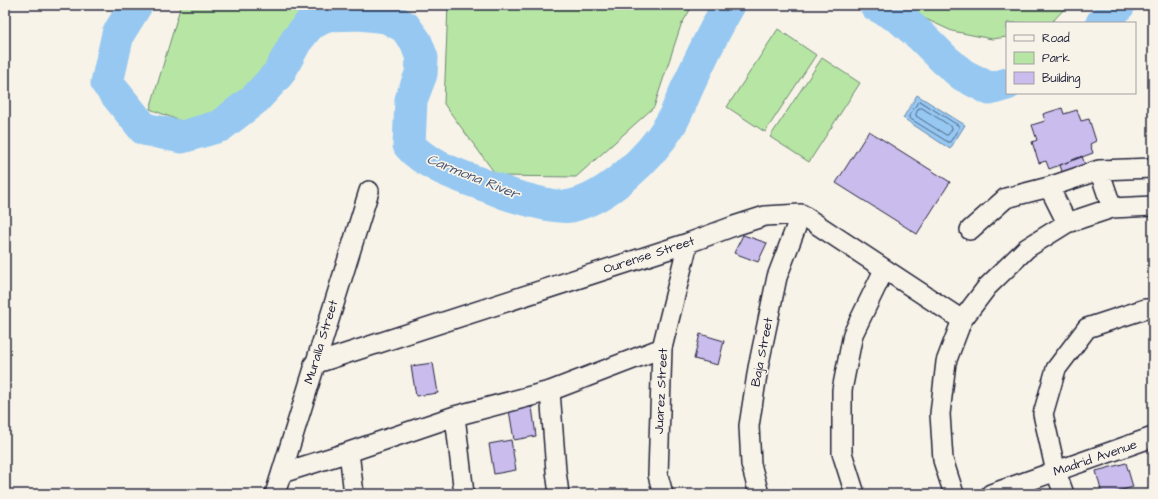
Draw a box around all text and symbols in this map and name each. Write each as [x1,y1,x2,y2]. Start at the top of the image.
legend [1006,22,1136,94]
text: Road [1042,30,1070,47]
text: Park [1042,50,1070,67]
text: Building [1042,70,1080,88]
water label: Carmona River [424,149,523,205]
street label: Ourense Street [601,232,698,278]
street label: Muralla Street [300,297,343,386]
street label: Baja Street [746,315,778,388]
street label: Juarez Street [650,347,672,434]
street label: Madrid Avenue [1051,435,1139,481]

